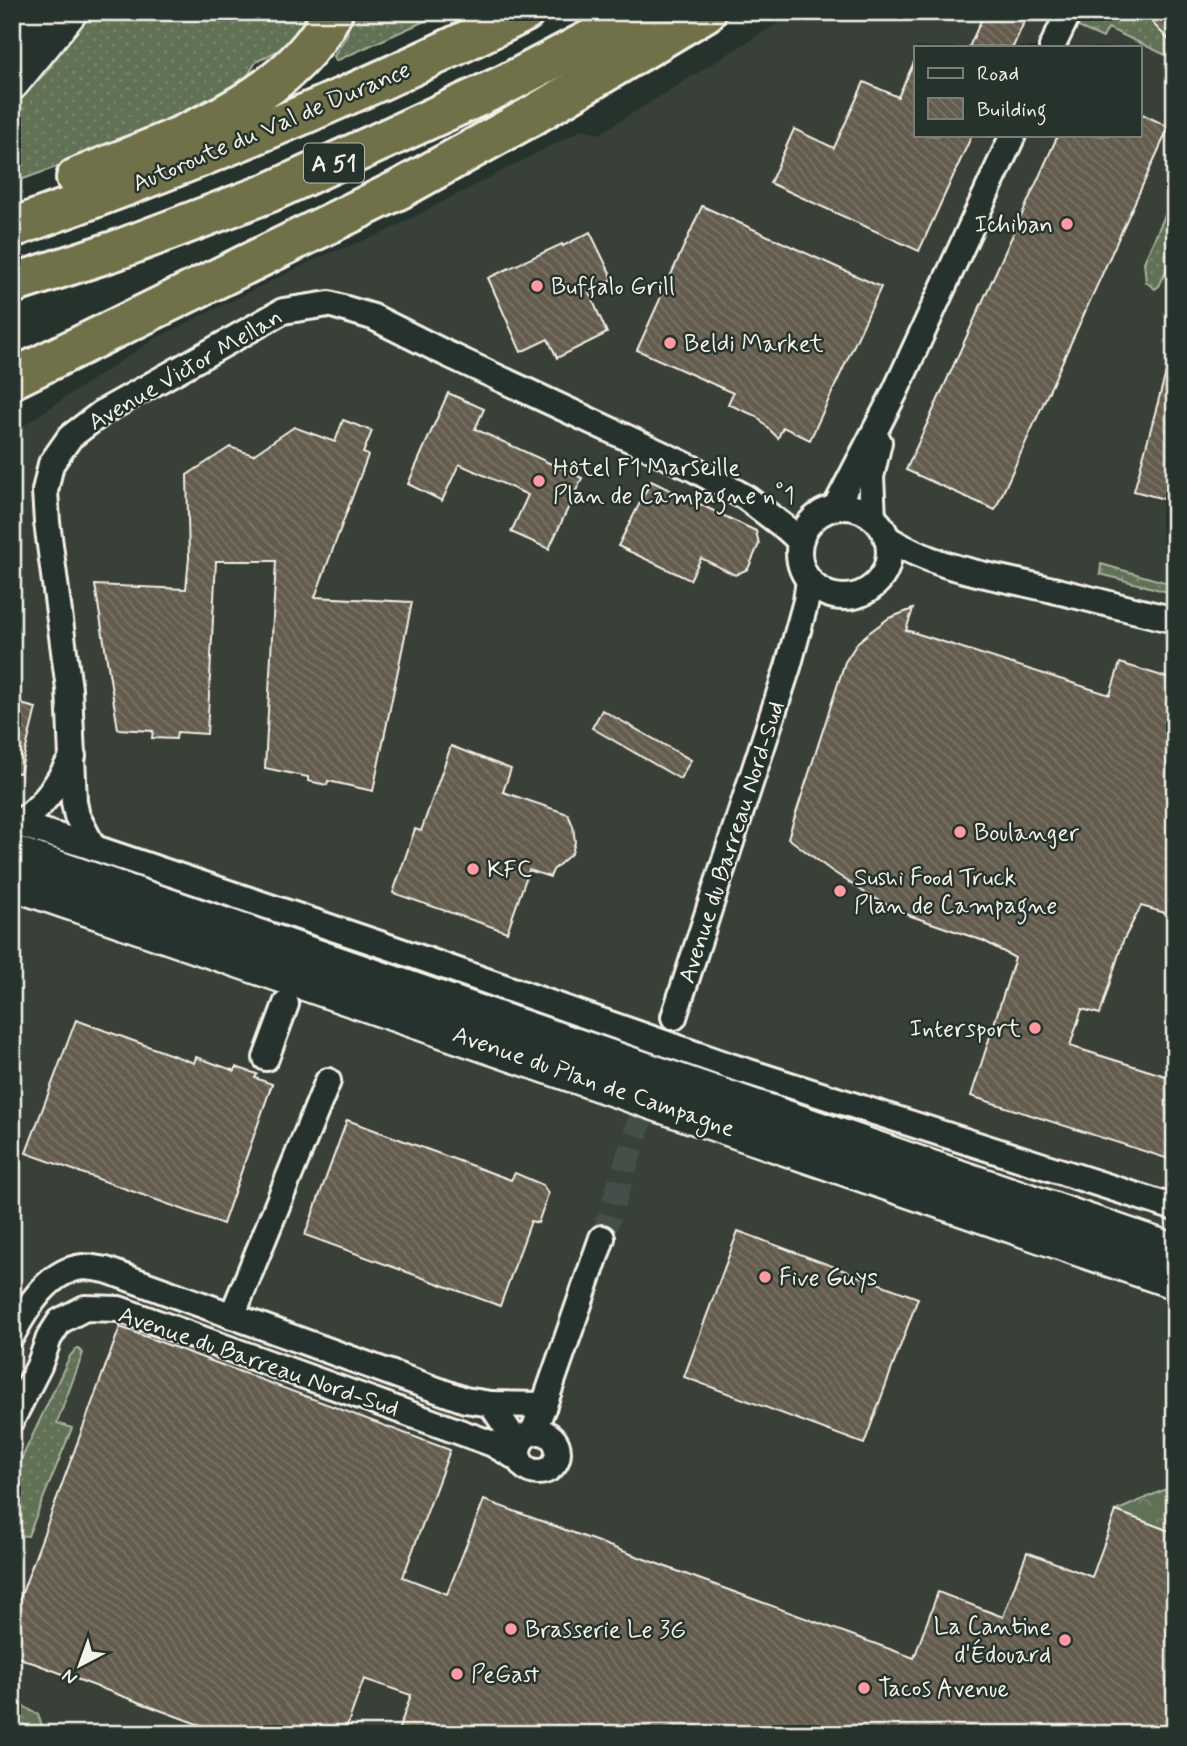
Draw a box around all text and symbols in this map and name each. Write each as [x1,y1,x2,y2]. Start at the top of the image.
legend [914,46,1142,136]
street label: Autoroute du Val de Durance [128,55,415,200]
text: Road [977,60,1019,88]
text: Building [977,96,1047,126]
road number: A 51 [304,144,364,182]
place label: Ichiban [974,210,1053,241]
marker: Ichiban [1059,216,1075,232]
place label: Buffalo Grill [551,272,675,303]
marker: Buffalo Grill [529,278,545,294]
street label: Avenue Victor Mellan [83,302,288,439]
place label: Beldi Market [684,329,824,360]
marker: Beldi Market [662,335,678,351]
place label: Hôtel F1 Marseille Plan de Campagne n°1 [553,453,795,515]
marker: Hôtel F1 Marseille Plan de Campagne n°1 [531,473,547,489]
street label: Avenue du Barreau Nord-Sud [672,697,793,987]
place label: Boulanger [974,818,1079,849]
marker: Boulanger [952,824,968,840]
place label: KFC [487,855,532,886]
marker: KFC [465,861,481,877]
place label: Sushi Food Truck Plan de Campagne [854,863,1057,925]
marker: Sushi Food Truck Plan de Campagne [832,883,848,899]
place label: Intersport [910,1014,1021,1045]
street label: Avenue du Plan de Campagne [448,1020,739,1147]
marker: Intersport [1027,1020,1043,1036]
place label: Five Guys [779,1263,878,1294]
marker: Five Guys [757,1269,773,1285]
street label: Avenue du Barreau Nord-Sud [114,1300,403,1425]
place label: La Cantine d'Édouard [934,1612,1051,1671]
place label: Brasserie Le 3G [525,1615,686,1646]
marker: Brasserie Le 3G [503,1621,519,1637]
north arrow [46,1630,116,1700]
marker: La Cantine d'Édouard [1057,1632,1073,1648]
place label: PeGast [471,1660,540,1691]
text: N [57,1663,83,1690]
marker: PeGast [449,1666,465,1682]
place label: Tacos Avenue [878,1674,1009,1705]
marker: Tacos Avenue [856,1680,872,1696]

